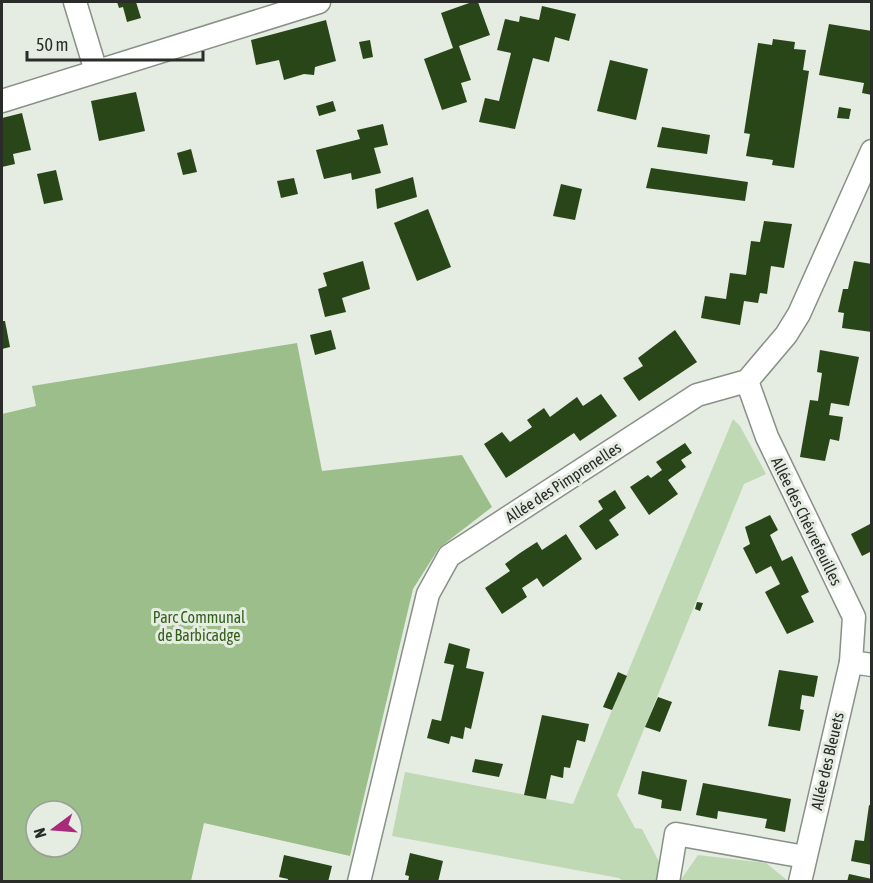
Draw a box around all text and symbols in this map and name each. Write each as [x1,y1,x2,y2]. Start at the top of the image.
scale bar [27,24,202,62]
text: 50 m [36,34,68,55]
street label: Allée des Pimprenelles [502,438,625,527]
street label: Allée des Chévrefeuilles [768,454,846,588]
park label: Parc Communal de Barbicadge [153,608,246,645]
street label: Allée des Bleuets [807,710,847,812]
north arrow [24,799,84,859]
text: N [30,826,50,840]

